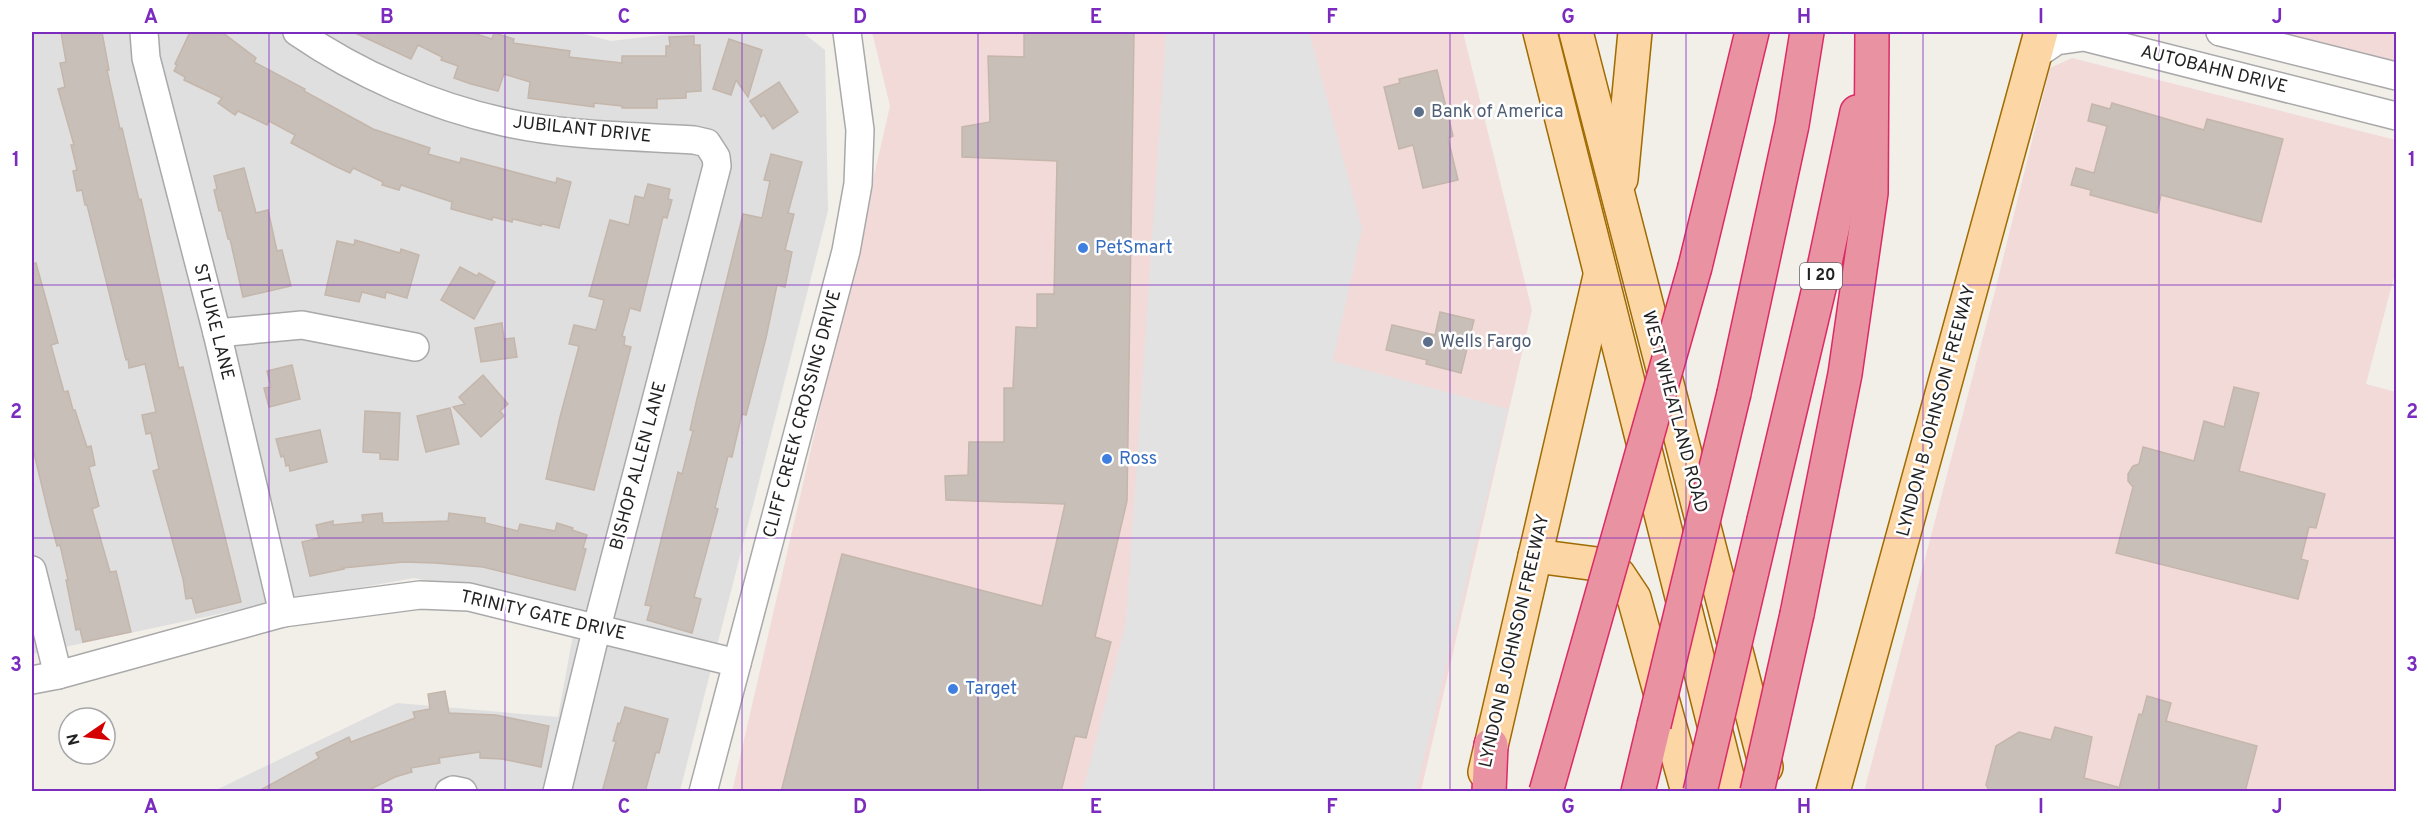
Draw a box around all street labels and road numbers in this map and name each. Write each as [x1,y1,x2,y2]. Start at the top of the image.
street label: AUTOBAHN DRIVE [2138,41,2290,99]
street label: JUBILANT DRIVE [512,111,652,149]
street label: ST LUKE LANE [187,261,239,383]
road number: I 20 [1800,263,1842,289]
street label: LYNDON B JOHNSON FREEWAY [1892,283,1982,539]
street label: CLIFF CREEK CROSSING DRIVE [759,287,847,541]
street label: WEST WHEATLAND ROAD [1636,308,1712,516]
street label: BISHOP ALLEN LANE [605,379,673,553]
street label: LYNDON B JOHNSON FREEWAY [1475,512,1555,770]
street label: TRINITY GATE DRIVE [458,586,628,646]

